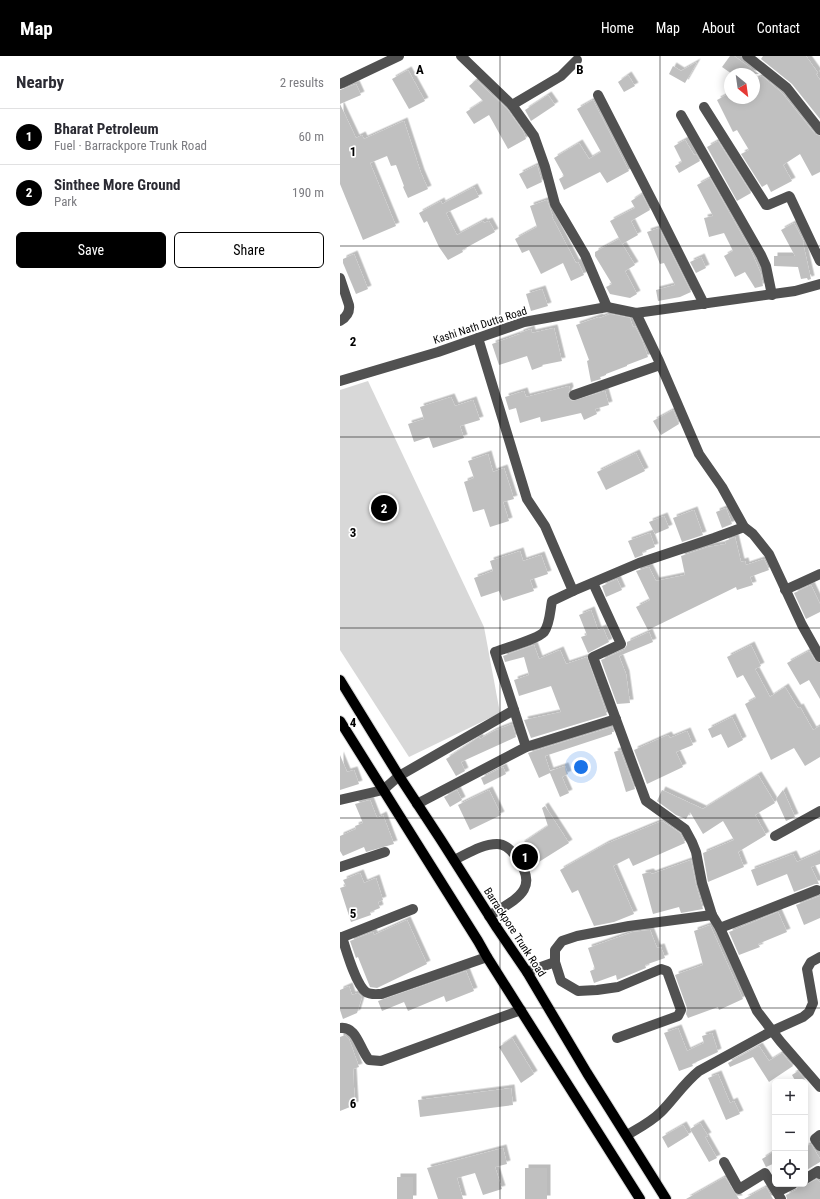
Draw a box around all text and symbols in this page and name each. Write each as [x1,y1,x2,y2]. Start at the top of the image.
text: Map [20,17,53,40]
text: Home [601,20,634,36]
text: Map [656,20,680,36]
text: About [702,20,735,36]
text: Contact [757,20,800,36]
text: A [416,62,424,77]
text: B [576,62,584,77]
north arrow [724,68,760,104]
text: Nearby [16,72,64,92]
text: 2 results [280,75,324,90]
text: Bharat Petroleum [54,120,159,138]
text: 1 [26,129,32,144]
text: 60 m [298,129,324,144]
text: Fuel · Barrackpore Trunk Road [54,138,207,153]
text: 1 [350,144,356,159]
text: Sinthee More Ground [54,176,181,194]
text: 2 [26,185,32,200]
text: 190 m [292,185,324,200]
text: Park [54,194,77,209]
button: Save [16,232,166,268]
button: Share [174,232,324,268]
street label: Kashi Nath Dutta Road [432,304,529,347]
text: 2 [350,334,357,349]
pin: 2 [371,493,397,523]
text: 3 [350,525,356,540]
text: 4 [350,715,357,730]
your location [571,757,591,777]
pin: 1 [512,842,538,872]
street label: Barrackpore Trunk Road [481,885,548,979]
text: 5 [350,906,357,921]
map controls [772,1079,808,1187]
button: + [772,1079,808,1115]
text: 6 [350,1096,357,1111]
button: − [772,1115,808,1151]
button: locate [772,1151,808,1187]

